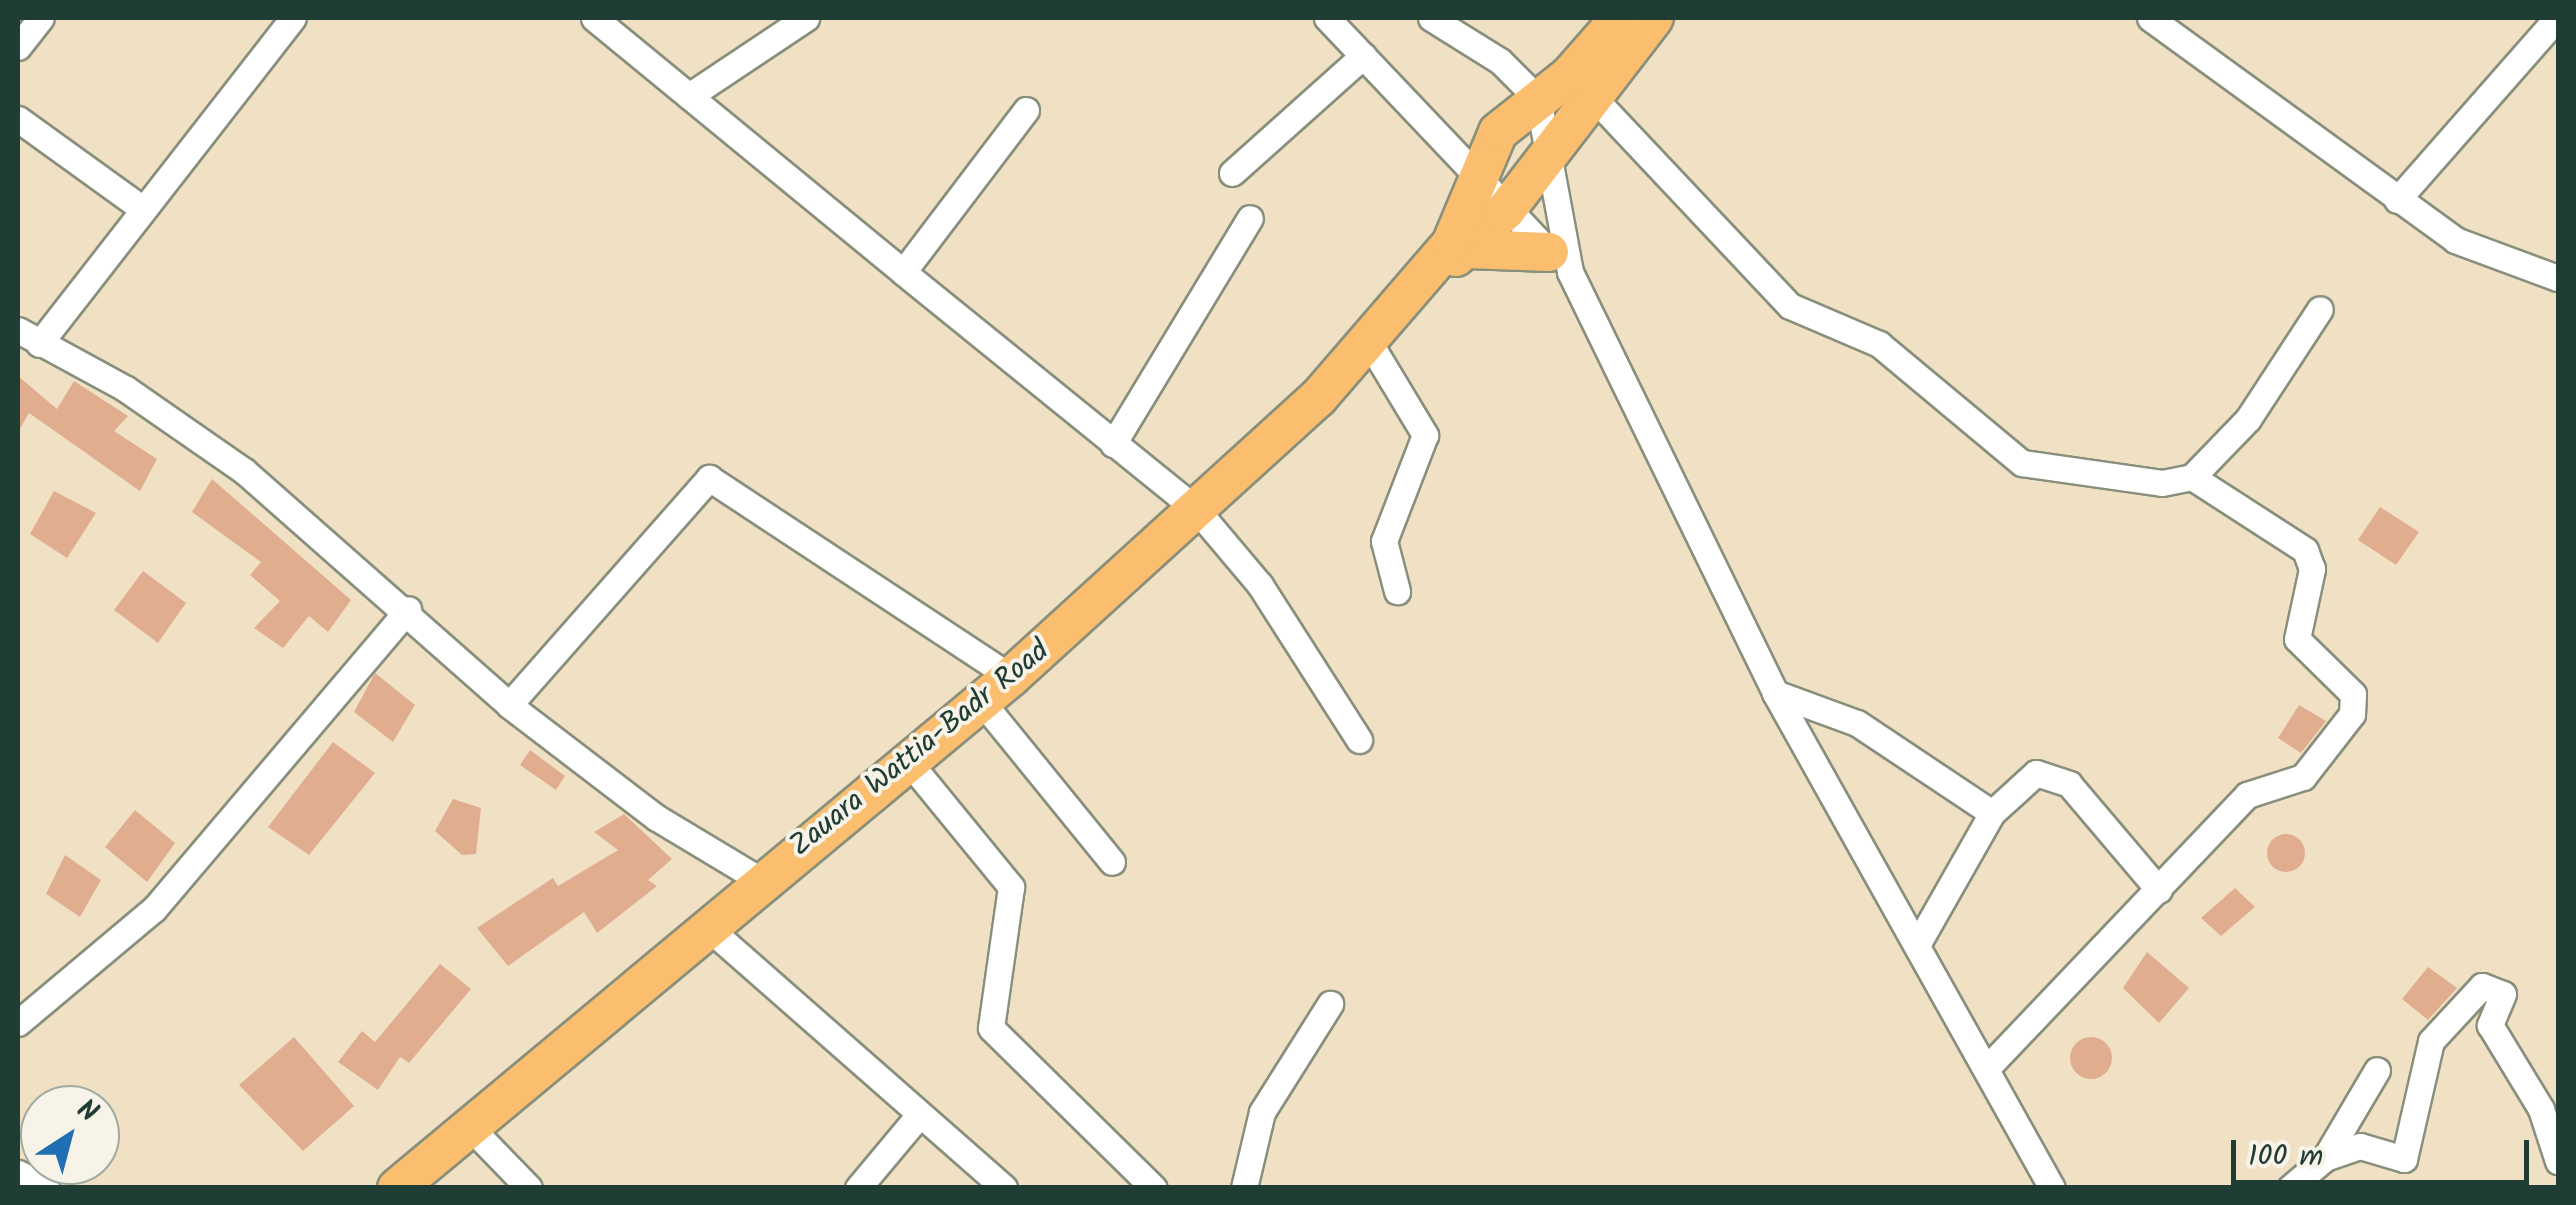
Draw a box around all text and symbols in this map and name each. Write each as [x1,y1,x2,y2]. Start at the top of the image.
street label: Zauara Wattia-Badr Road [783,633,1057,865]
north arrow [20,1085,120,1185]
text: N [66,1089,107,1135]
scale bar [2236,1120,2534,1182]
text: 100 m [2248,1133,2323,1181]

